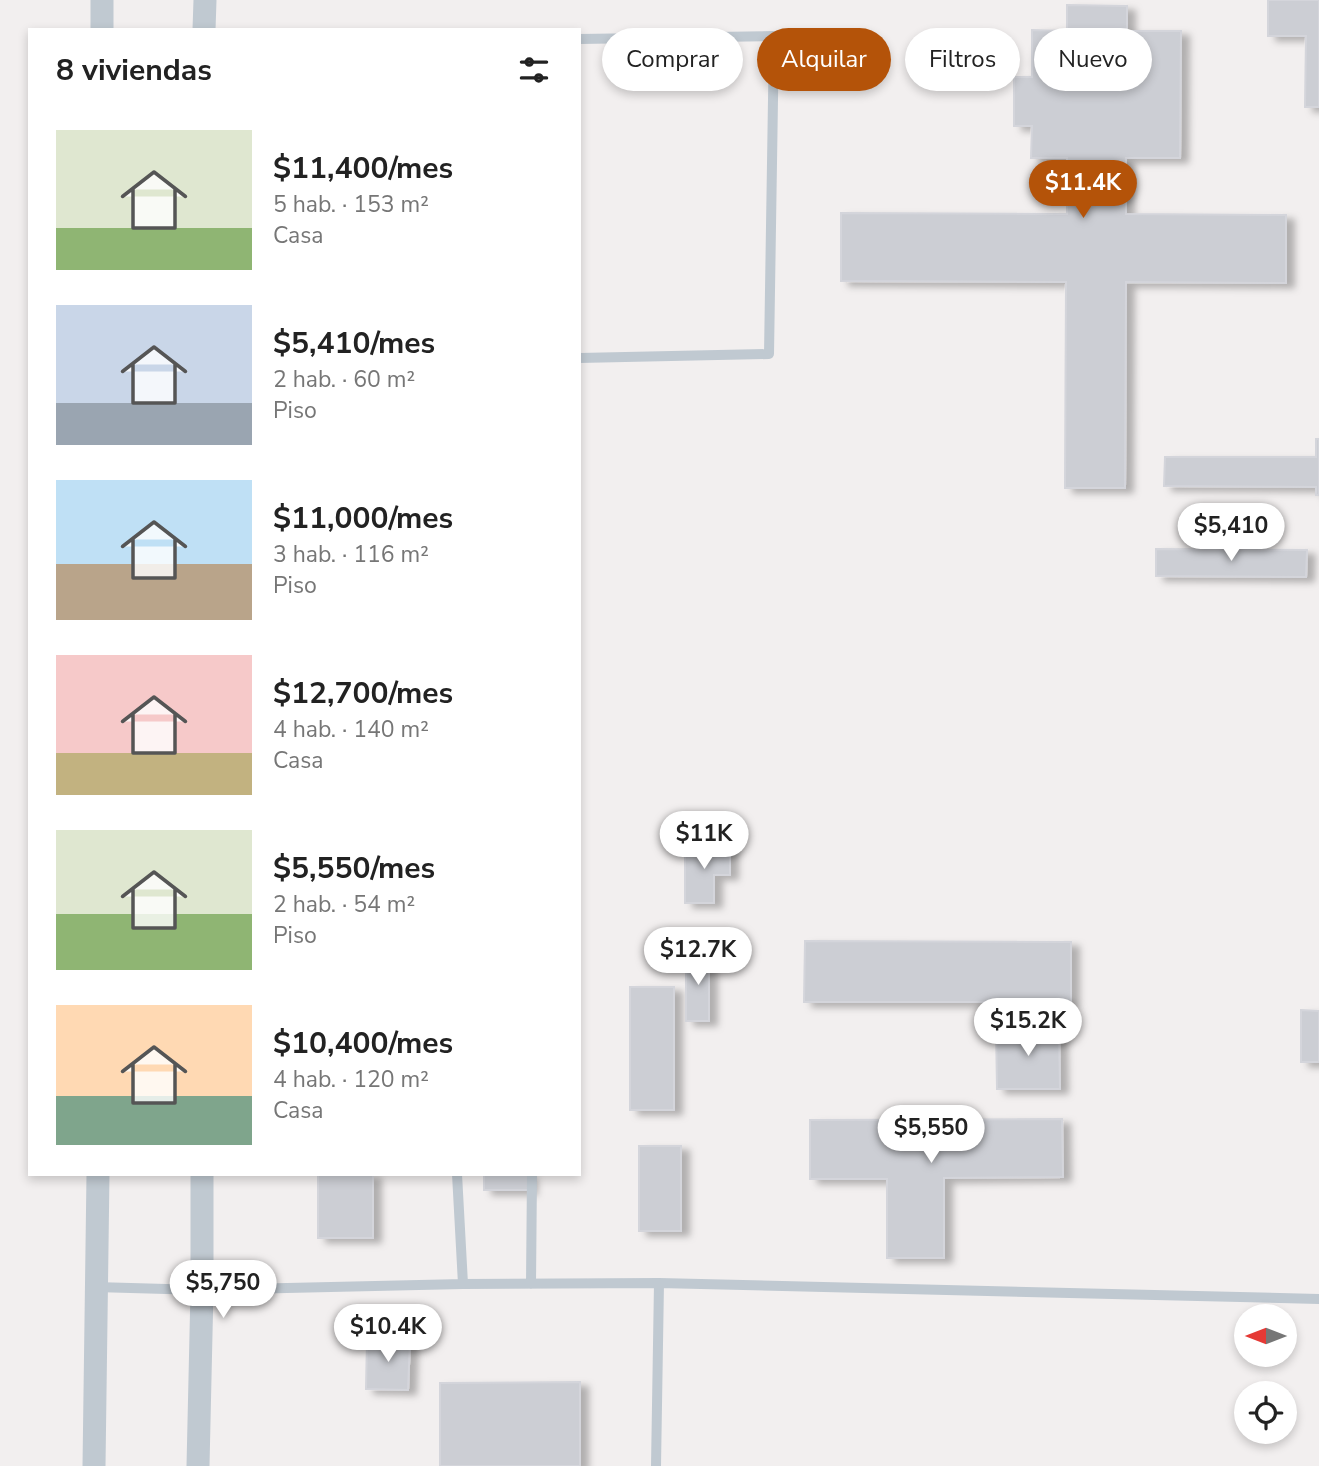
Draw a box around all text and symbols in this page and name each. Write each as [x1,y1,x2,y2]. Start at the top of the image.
chip: Comprar [602,28,743,91]
chip: Alquilar [757,28,891,91]
chip: Filtros [905,28,1020,91]
chip: Nuevo [1034,28,1152,91]
text: 8 viviendas [56,50,212,91]
icon: filters [515,51,553,89]
text: $11,400/mes [273,148,453,189]
icon: home [112,158,196,242]
pin: $11.4K [1026,160,1140,220]
text: $11.4K [1045,167,1121,198]
text: 5 hab. · 153 m² [273,189,429,220]
text: Casa [273,220,324,251]
text: $5,410/mes [273,323,435,364]
icon: home [112,333,196,417]
text: 2 hab. · 60 m² [273,364,415,395]
text: Piso [273,395,317,426]
text: $11,000/mes [273,498,453,539]
pin: $5,410 [1174,504,1288,563]
icon: home [112,508,196,592]
text: $5,410 [1194,510,1268,541]
text: 3 hab. · 116 m² [273,539,429,570]
text: Piso [273,570,317,601]
text: $12,700/mes [273,673,453,714]
icon: home [112,683,196,767]
text: 4 hab. · 140 m² [273,714,429,745]
text: Casa [273,745,324,776]
pin: $11K [663,812,745,871]
text: $11K [676,818,732,849]
text: $5,550/mes [273,848,435,889]
icon: home [112,858,196,942]
text: 2 hab. · 54 m² [273,889,415,920]
text: Piso [273,920,317,951]
pin: $12.7K [641,928,755,987]
text: $12.7K [660,934,736,965]
pin: $15.2K [971,998,1085,1058]
text: $15.2K [990,1005,1066,1036]
text: $10,400/mes [273,1023,453,1064]
icon: home [112,1033,196,1117]
text: 4 hab. · 120 m² [273,1064,429,1095]
text: Casa [273,1095,324,1126]
pin: $5,550 [874,1106,988,1165]
text: $5,550 [894,1112,968,1143]
pin: $5,750 [166,1260,280,1320]
text: $5,750 [186,1267,260,1298]
pin: $10.4K [331,1304,445,1364]
north arrow [1234,1304,1297,1367]
map controls [1234,1304,1297,1444]
text: $10.4K [350,1311,426,1342]
button: locate [1234,1381,1297,1444]

